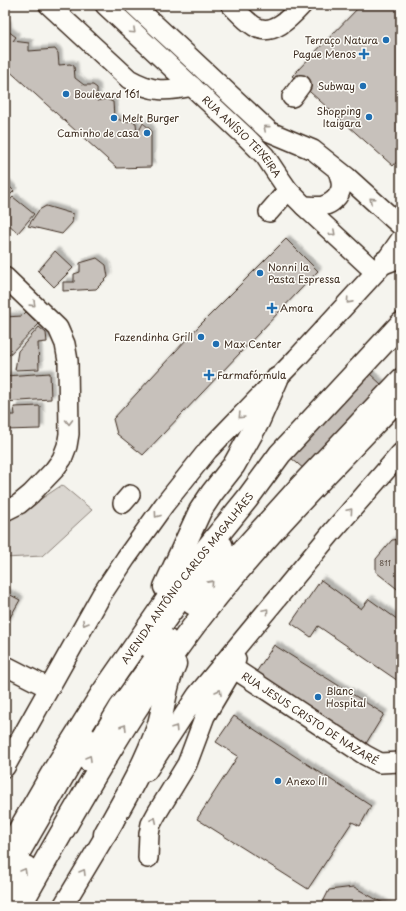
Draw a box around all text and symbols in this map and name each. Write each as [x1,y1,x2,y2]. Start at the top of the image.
one-way arrow [129,27,136,34]
place label: Terraço Natura [305,32,379,47]
marker: Terraço Natura [381,35,391,45]
place label: Pague Menos [293,46,356,61]
marker: Pague Menos [359,49,369,59]
place label: Subway [318,78,355,94]
marker: Subway [358,81,368,91]
place label: Boulevard 161 [74,86,140,101]
marker: Boulevard 161 [61,89,71,99]
street label: RUA ANÍSIO TEIXEIRA [199,92,285,180]
place label: Shopping Itaigara [317,103,362,130]
place label: Melt Burger [122,110,179,125]
marker: Shopping Itaigara [364,112,374,122]
marker: Melt Burger [109,113,119,123]
place label: Caminho de casa [57,125,140,140]
one-way arrow [263,126,270,133]
marker: Caminho de casa [142,128,152,138]
one-way arrow [369,197,377,205]
one-way arrow [328,228,336,235]
place label: Nonni la Pasta Espressa [268,259,341,286]
marker: Nonni la Pasta Espressa [255,268,265,278]
one-way arrow [347,296,354,303]
one-way arrow [28,299,36,307]
place label: Amora [280,300,314,315]
marker: Amora [267,303,277,313]
place label: Fazendinha Grill [114,329,193,344]
marker: Fazendinha Grill [196,332,206,342]
place label: Max Center [224,336,282,351]
marker: Max Center [211,339,221,349]
place label: Farmafórmula [217,367,287,382]
marker: Farmafórmula [204,370,214,380]
one-way arrow [238,411,246,419]
one-way arrow [65,419,73,425]
street label: AVENIDA ANTÔNIO CARLOS MAGALHÃES [117,489,257,666]
one-way arrow [345,508,353,516]
one-way arrow [154,511,162,518]
house number: 811 [379,557,391,569]
one-way arrow [206,580,214,588]
one-way arrow [262,608,269,615]
one-way arrow [83,619,90,626]
street label: RUA JESUS CRISTO DE NAZARÉ [239,668,382,768]
place label: Blanc Hospital [326,683,366,710]
one-way arrow [214,689,221,696]
marker: Blanc Hospital [313,692,323,702]
one-way arrow [119,724,127,731]
one-way arrow [171,725,178,732]
one-way arrow [85,755,92,762]
place label: Anexo III [286,773,327,788]
marker: Anexo III [273,776,283,786]
one-way arrow [149,816,157,824]
one-way arrow [20,868,27,875]
one-way arrow [78,869,85,876]

